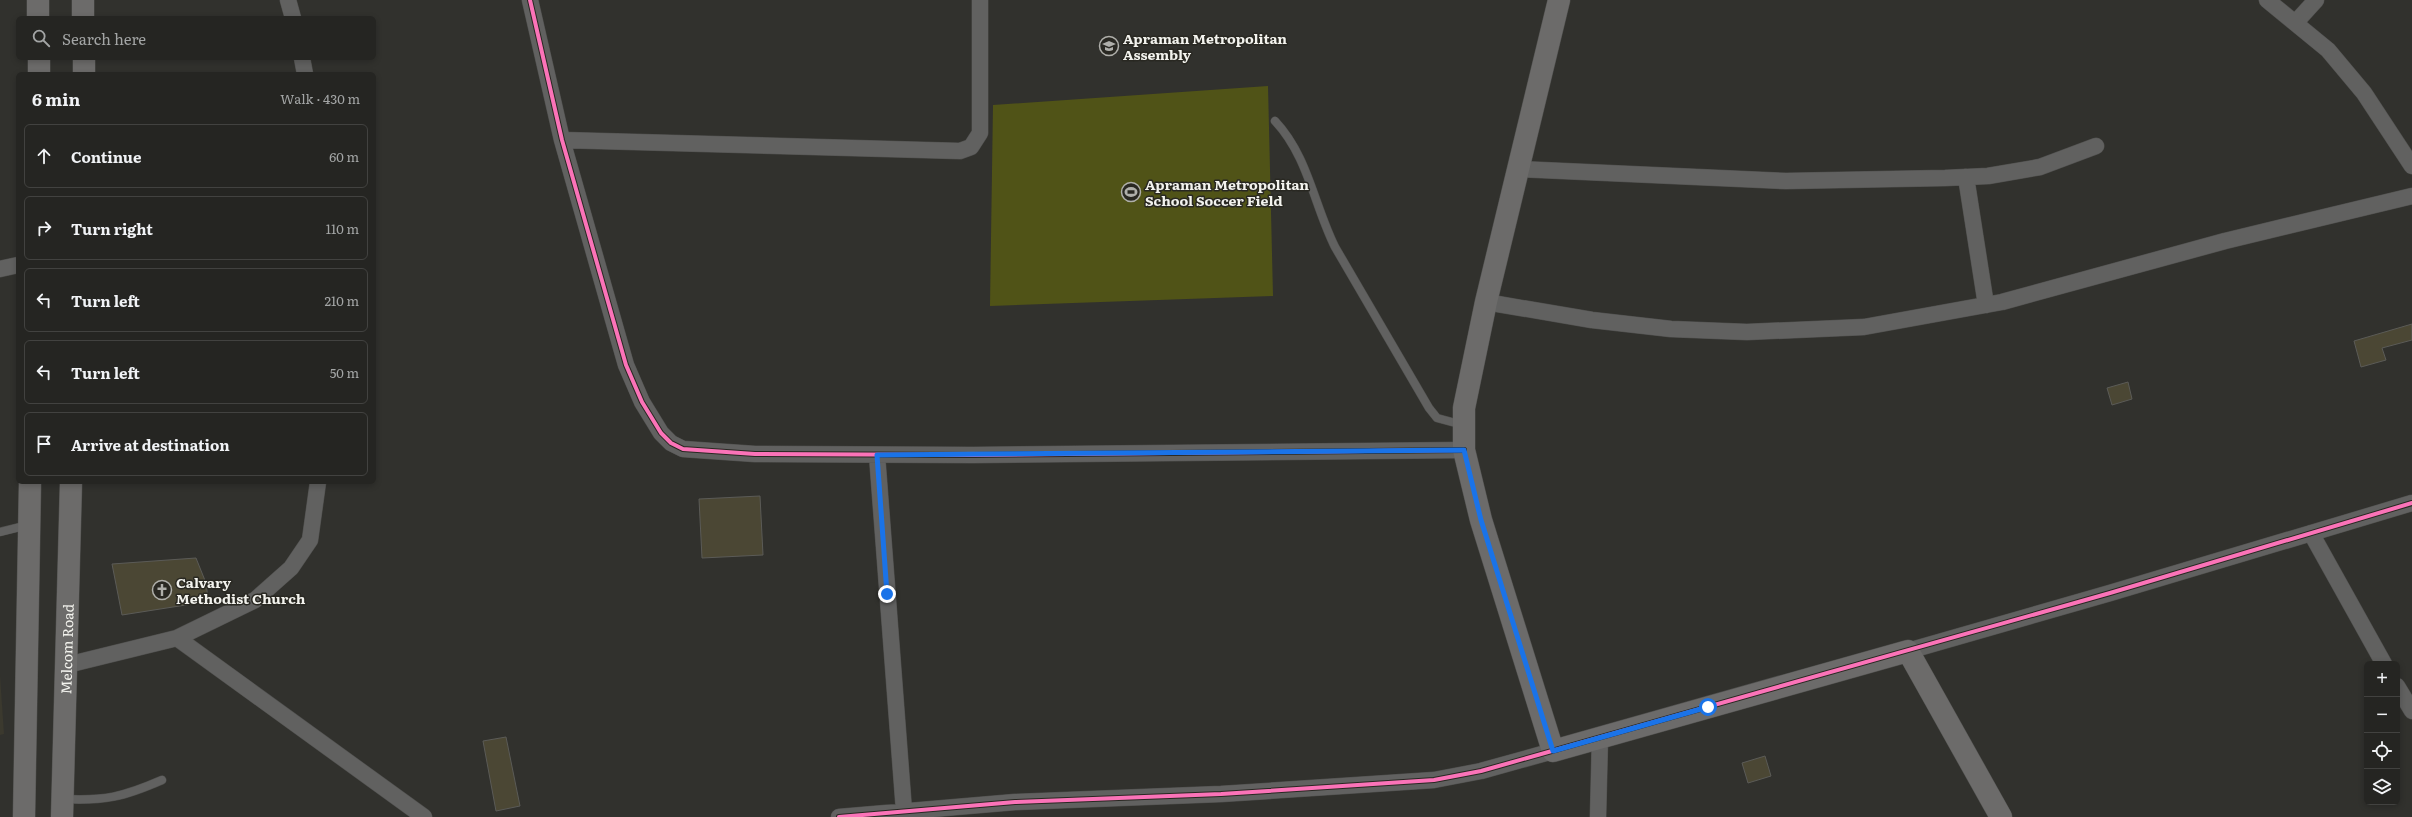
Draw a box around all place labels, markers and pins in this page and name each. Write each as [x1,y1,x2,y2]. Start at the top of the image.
place label: Apraman Metropolitan Assembly [1123,28,1287,64]
school or university icon: Apraman Metropolitan Assembly [1098,35,1120,57]
place label: Apraman Metropolitan School Soccer Field [1145,174,1309,210]
sports icon: Apraman Metropolitan School Soccer Field [1120,181,1142,203]
place label: Calvary Methodist Church [176,572,306,608]
church icon: Calvary Methodist Church [151,579,173,601]

